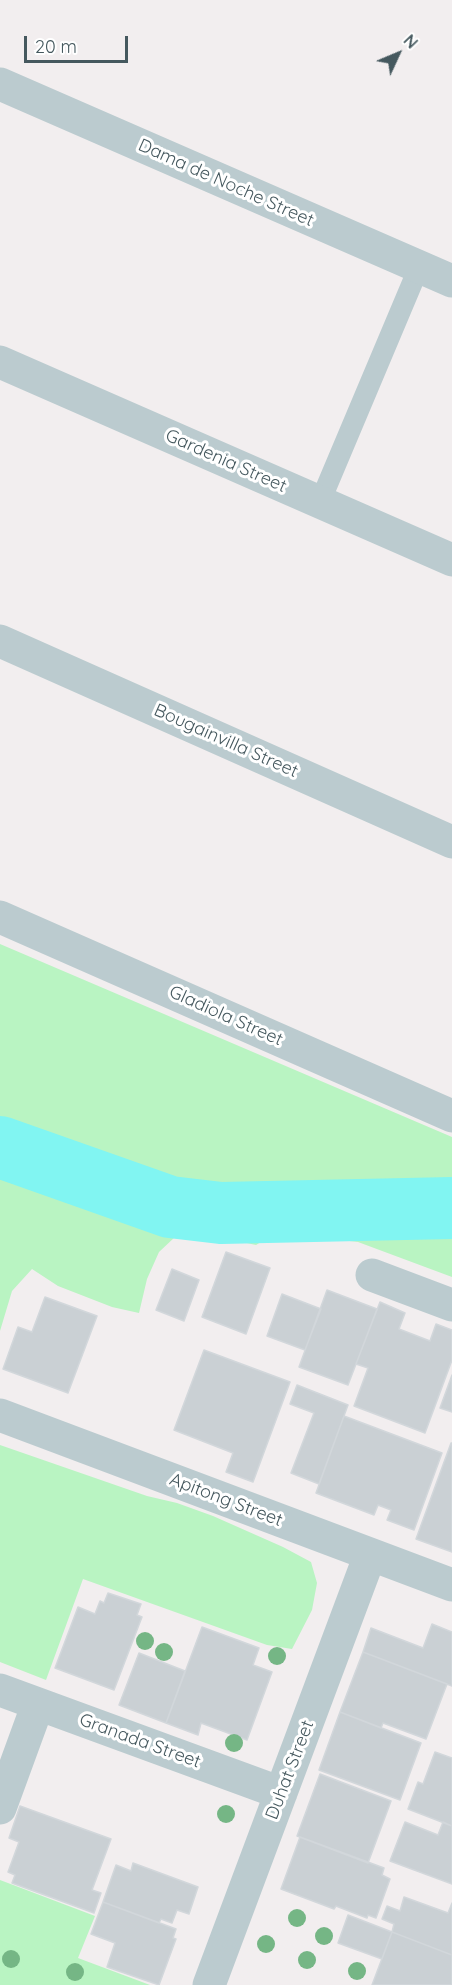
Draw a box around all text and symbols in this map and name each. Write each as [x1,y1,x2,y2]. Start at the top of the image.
scale bar [27,24,130,62]
north arrow [368,24,428,84]
text: N [400,30,422,53]
text: 20 m [35,35,77,58]
street label: Dama de Noche Street [135,135,317,231]
street label: Gardenia Street [162,425,290,497]
street label: Bougainvilla Street [151,700,301,782]
street label: Gladiola Street [166,981,286,1051]
street label: Apitong Street [167,1469,285,1531]
street label: Granada Street [76,1709,204,1773]
street label: Duhat Street [261,1717,319,1823]

